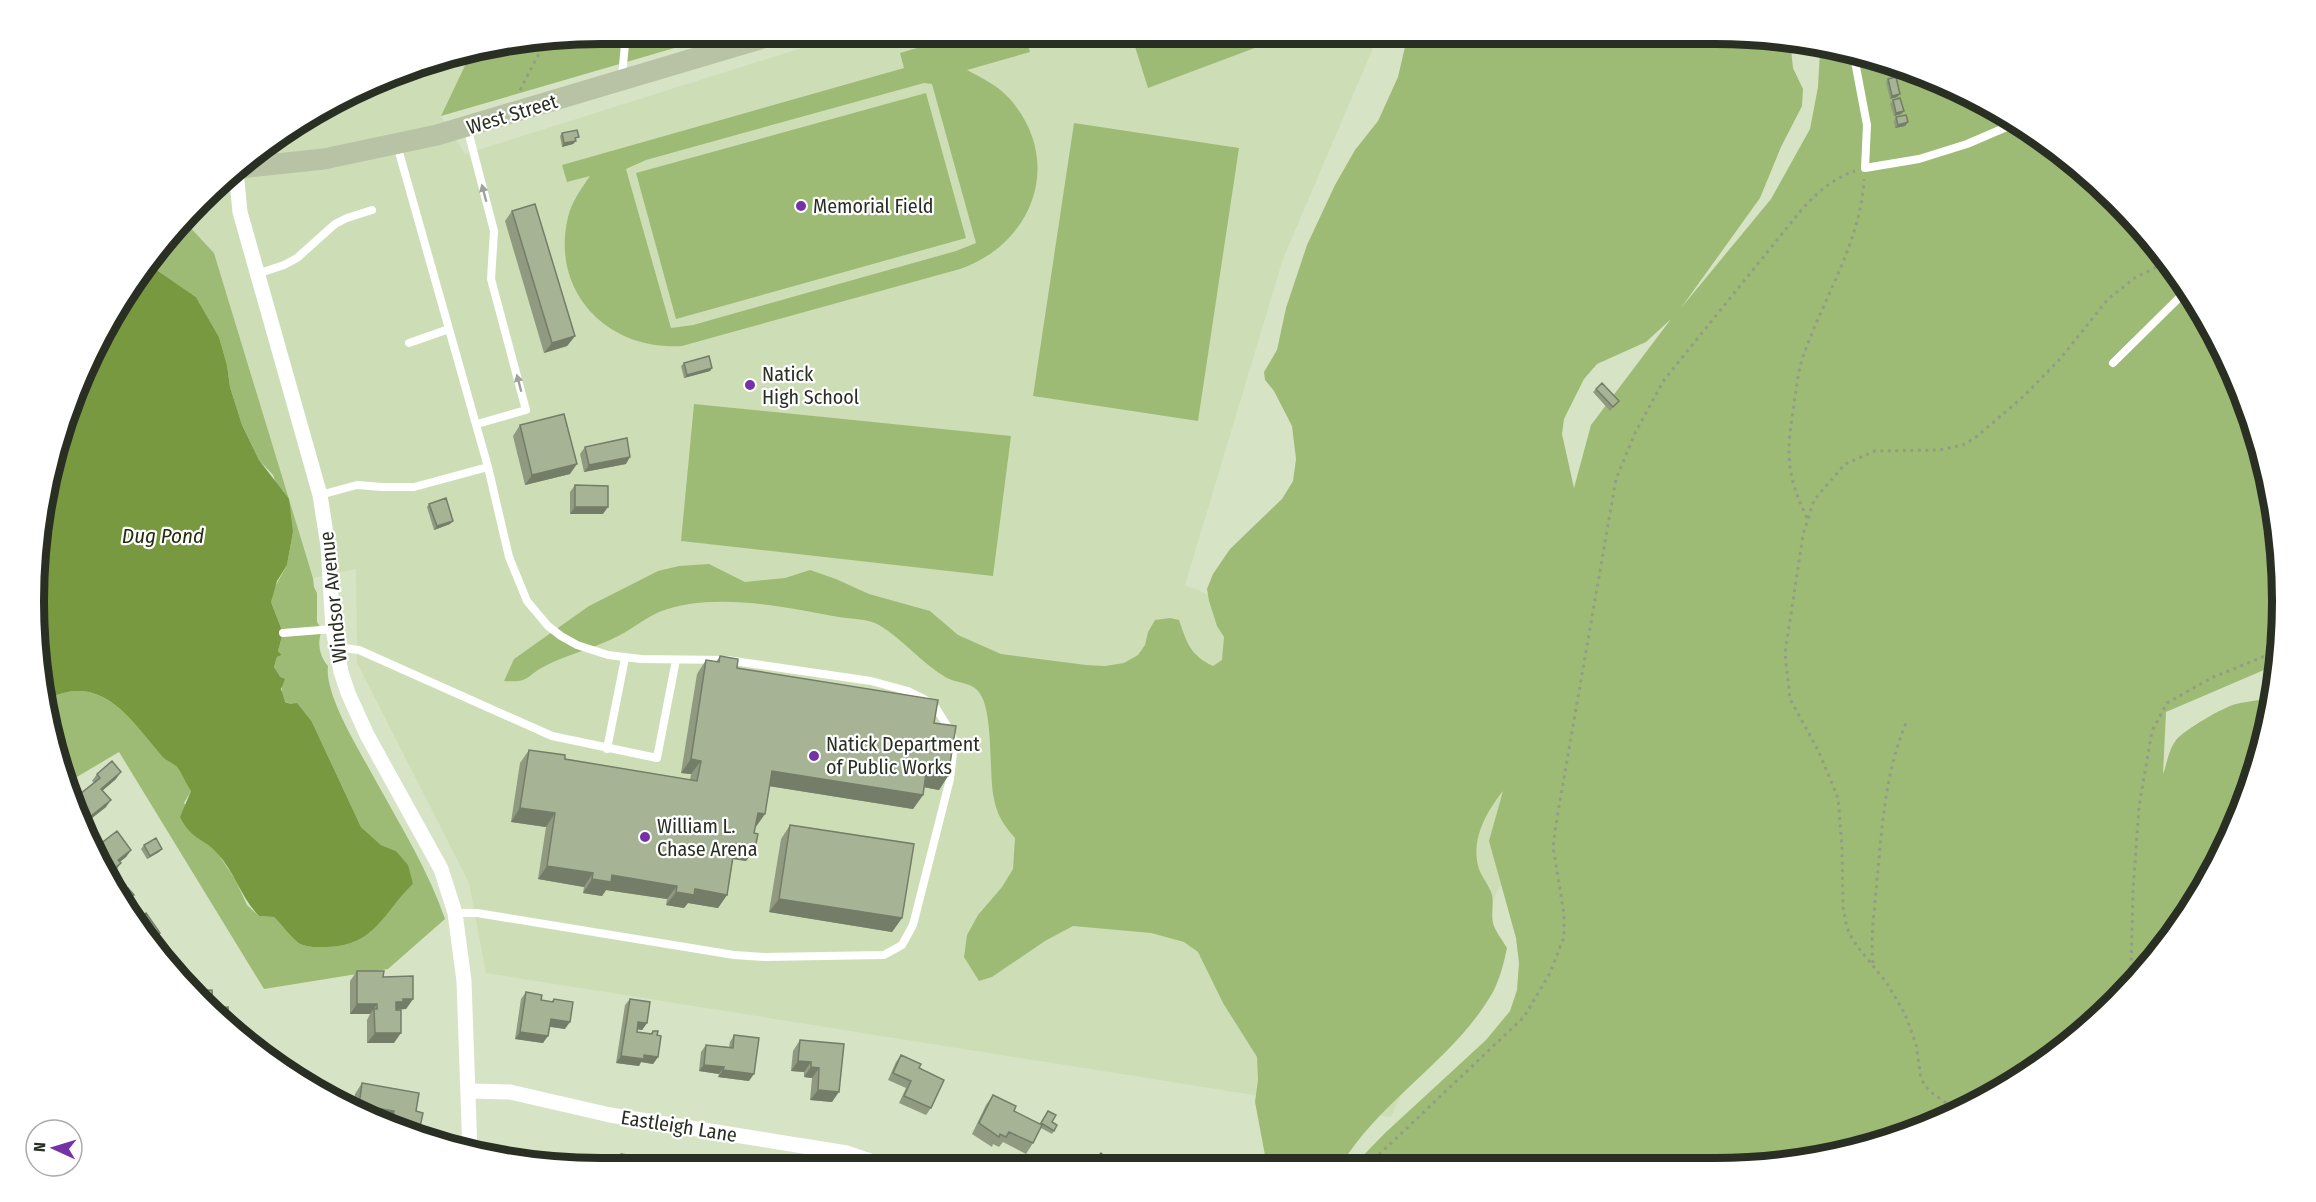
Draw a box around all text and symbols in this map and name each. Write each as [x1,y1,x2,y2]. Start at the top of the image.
street label: West Street [464,89,561,139]
one-way arrow [479,184,489,203]
place label: Memorial Field [813,194,934,218]
marker: Memorial Field [794,199,808,213]
place label: Natick High School [762,362,859,409]
one-way arrow [514,374,523,392]
marker: Natick High School [743,378,757,392]
water label: Dug Pond [122,523,204,549]
street label: Windsor Avenue [314,530,352,664]
place label: Natick Department of Public Works [826,732,980,779]
marker: Natick Department of Public Works [807,749,821,763]
place label: William L. Chase Arena [657,814,757,861]
marker: William L. Chase Arena [638,830,652,844]
street label: Eastleigh Lane [619,1105,739,1147]
north arrow [24,1118,84,1178]
text: N [30,1142,49,1152]

